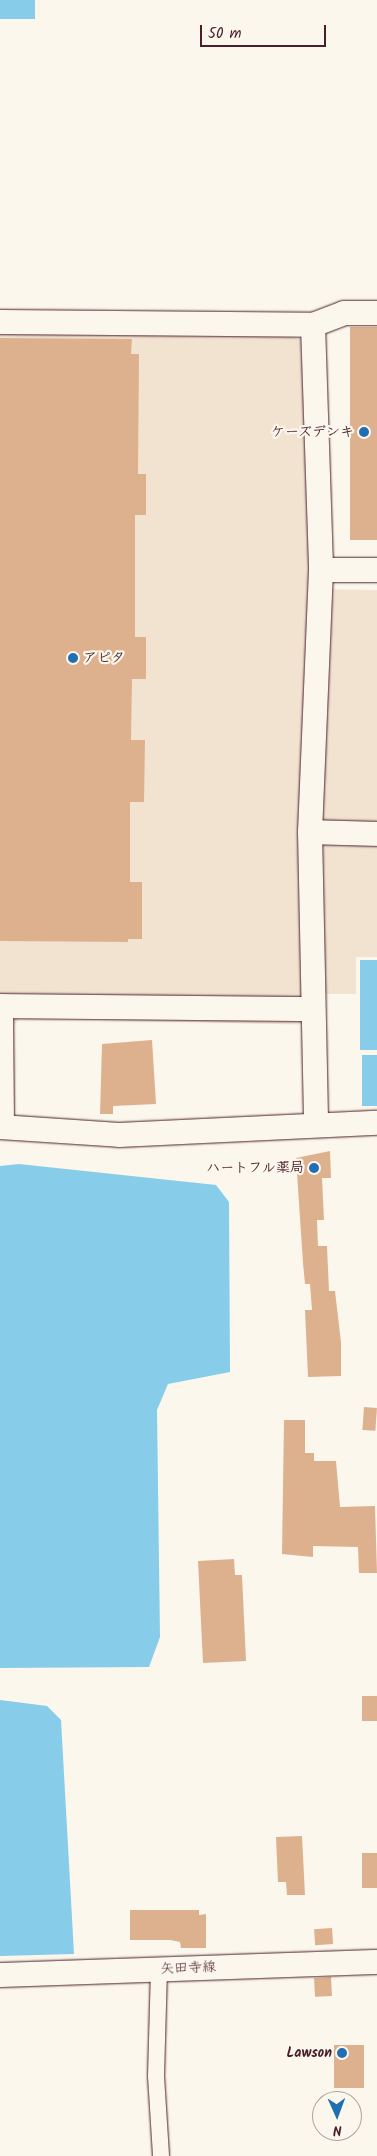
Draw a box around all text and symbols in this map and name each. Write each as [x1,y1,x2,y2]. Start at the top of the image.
scale bar [202,15,328,47]
text: 50 m [208,22,242,46]
place label: ケーズデンキ [270,424,354,440]
marker: ケーズデンキ [358,426,370,438]
place label: アピタ [83,650,125,666]
marker: アピタ [67,652,79,664]
place label: ハートフル薬局 [206,1160,304,1176]
marker: ハートフル薬局 [308,1162,320,1174]
street label: 矢田寺線 [160,1959,216,1977]
place label: Lawson [287,2045,332,2061]
marker: Lawson [336,2047,348,2059]
north arrow [312,2091,362,2141]
text: N [333,2119,342,2141]

